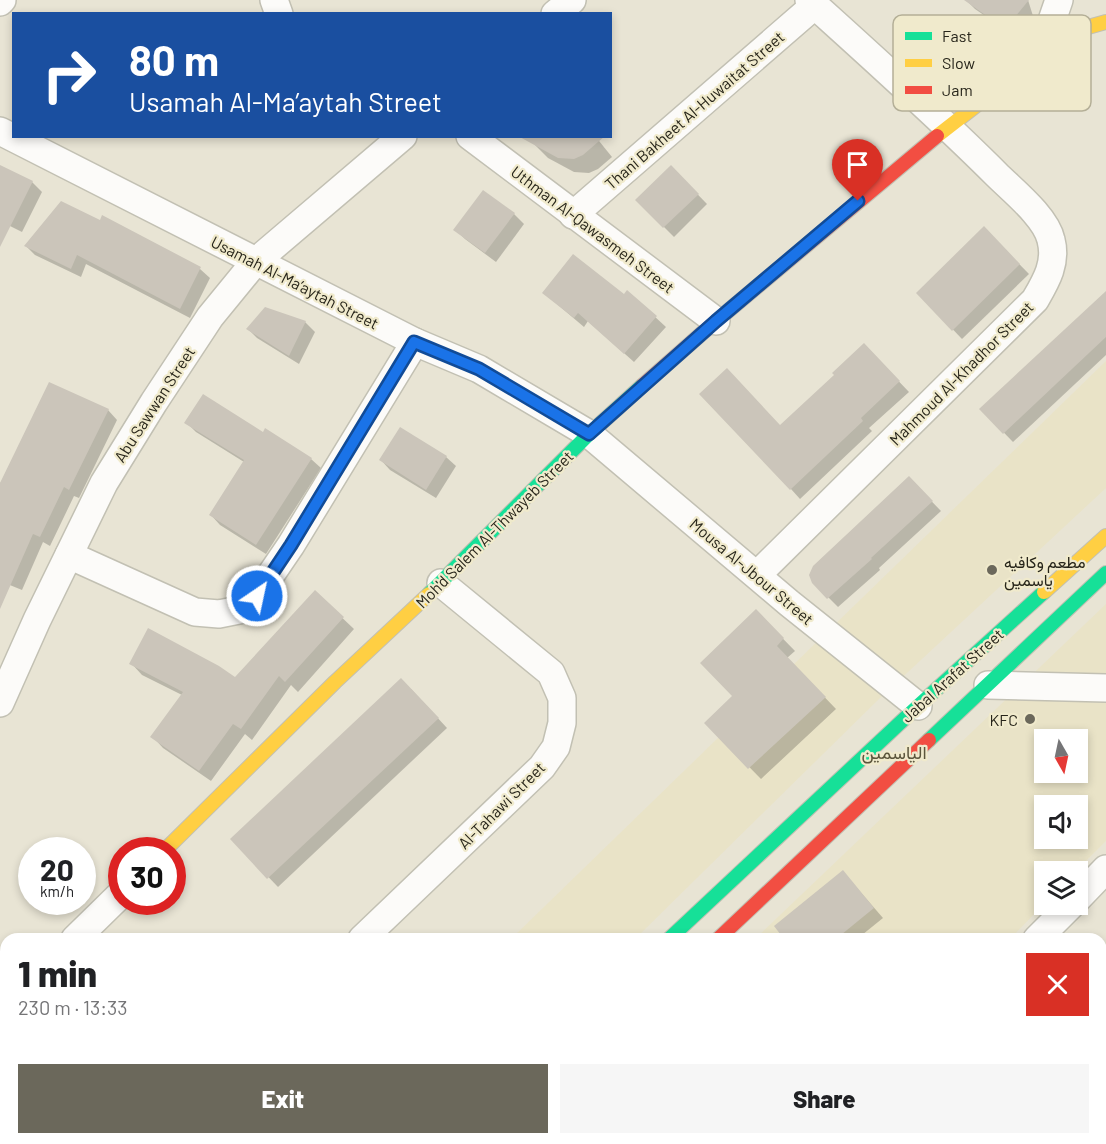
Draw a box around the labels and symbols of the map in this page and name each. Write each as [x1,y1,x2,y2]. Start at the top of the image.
legend [893,15,1091,111]
text: Fast [942,26,972,45]
street label: Thani Bakheet Al-Huwaitat Street [600,27,788,193]
text: Slow [942,53,975,72]
text: Jam [942,80,973,99]
pin [832,139,883,201]
street label: Uthman Al-Qawasmeh Street [508,161,678,297]
street label: Usamah Al-Ma’aytah Street [208,231,382,333]
street label: Mahmoud Al-Khadhor Street [885,297,1037,449]
street label: Abu Sawwan Street [109,343,199,465]
street label: Moh'd Salem Al-Thwayeb Street [411,446,577,612]
street label: Mousa Al-Jbour Street [686,514,818,628]
place label: مطعم وكافيه ياسمين [1004,552,1086,591]
marker: مطعم وكافيه ياسمين [985,563,999,577]
position arrow [225,564,289,628]
street label: Jabal Arafat Street [897,624,1007,726]
place label: KFC [989,710,1018,729]
marker: KFC [1023,712,1037,726]
north arrow [1034,729,1088,783]
district label: الياسمين [861,741,927,764]
street label: Al-Tahawi Street [454,758,548,852]
speed limit sign: 30 [108,837,186,915]

